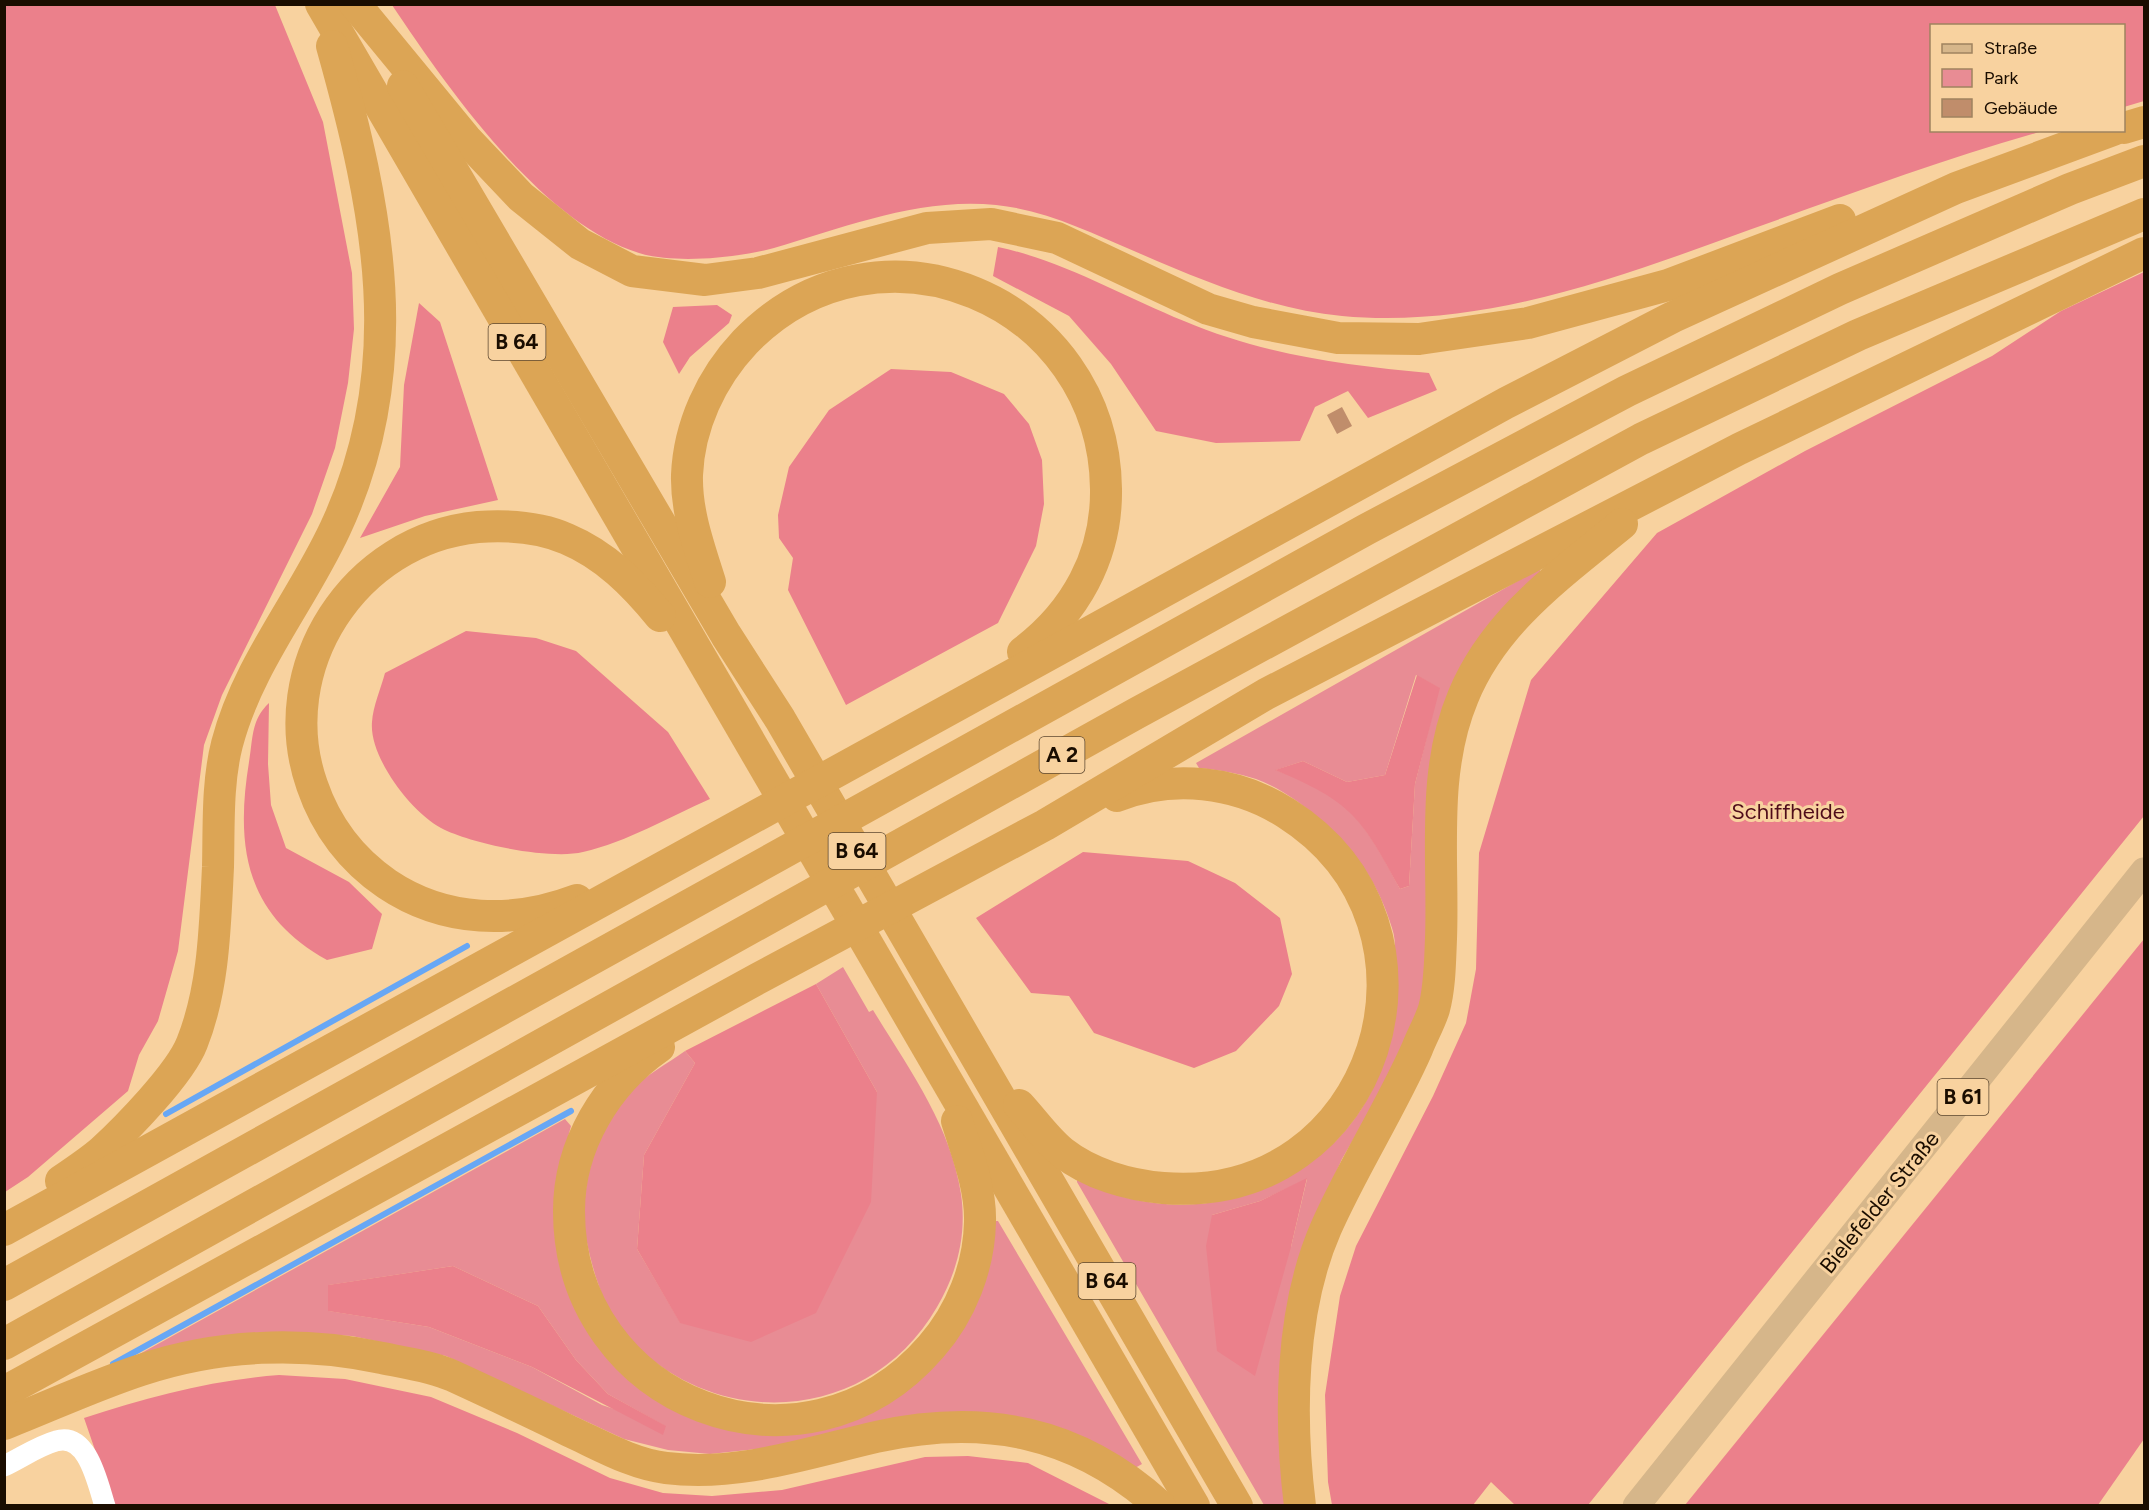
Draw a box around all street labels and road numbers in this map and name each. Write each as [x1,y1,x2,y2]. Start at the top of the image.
road number: B 64 [488,324,546,360]
road number: A 2 [1040,737,1084,773]
road number: B 64 [828,833,886,869]
road number: B 61 [1938,1079,1988,1115]
street label: Bielefelder Straße [1814,1126,1945,1279]
road number: B 64 [1078,1263,1136,1299]

